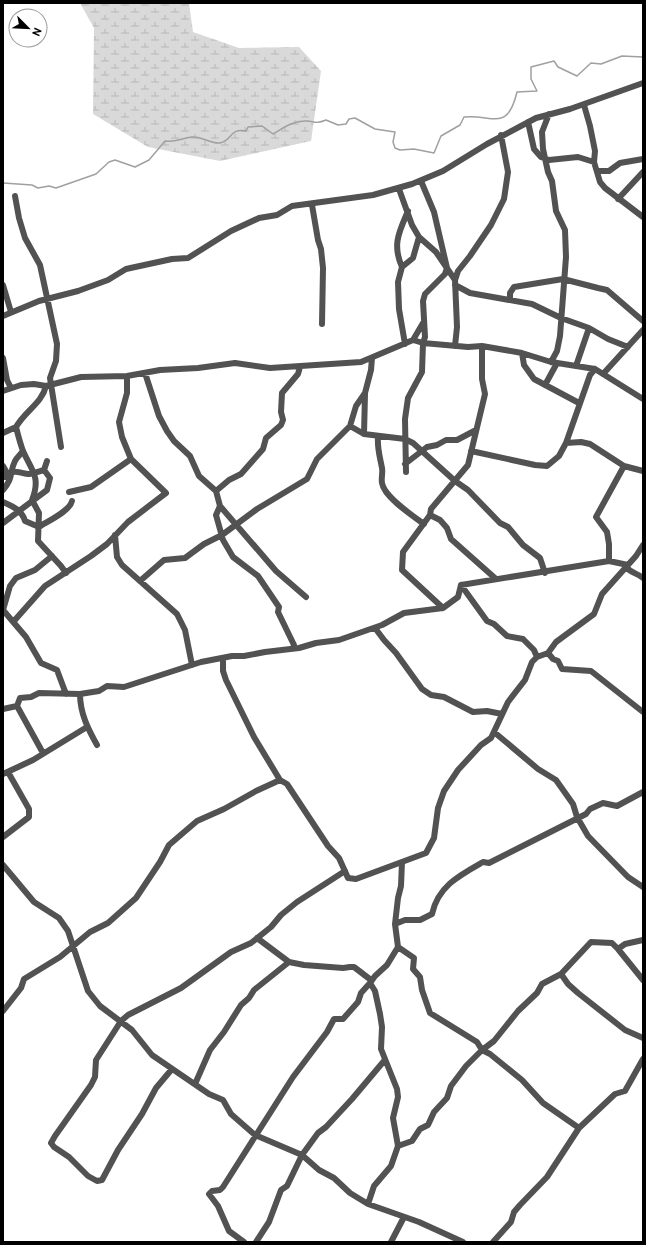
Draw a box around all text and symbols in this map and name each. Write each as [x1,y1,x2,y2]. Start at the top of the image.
north arrow [8,8,48,48]
text: N [28,25,44,38]

